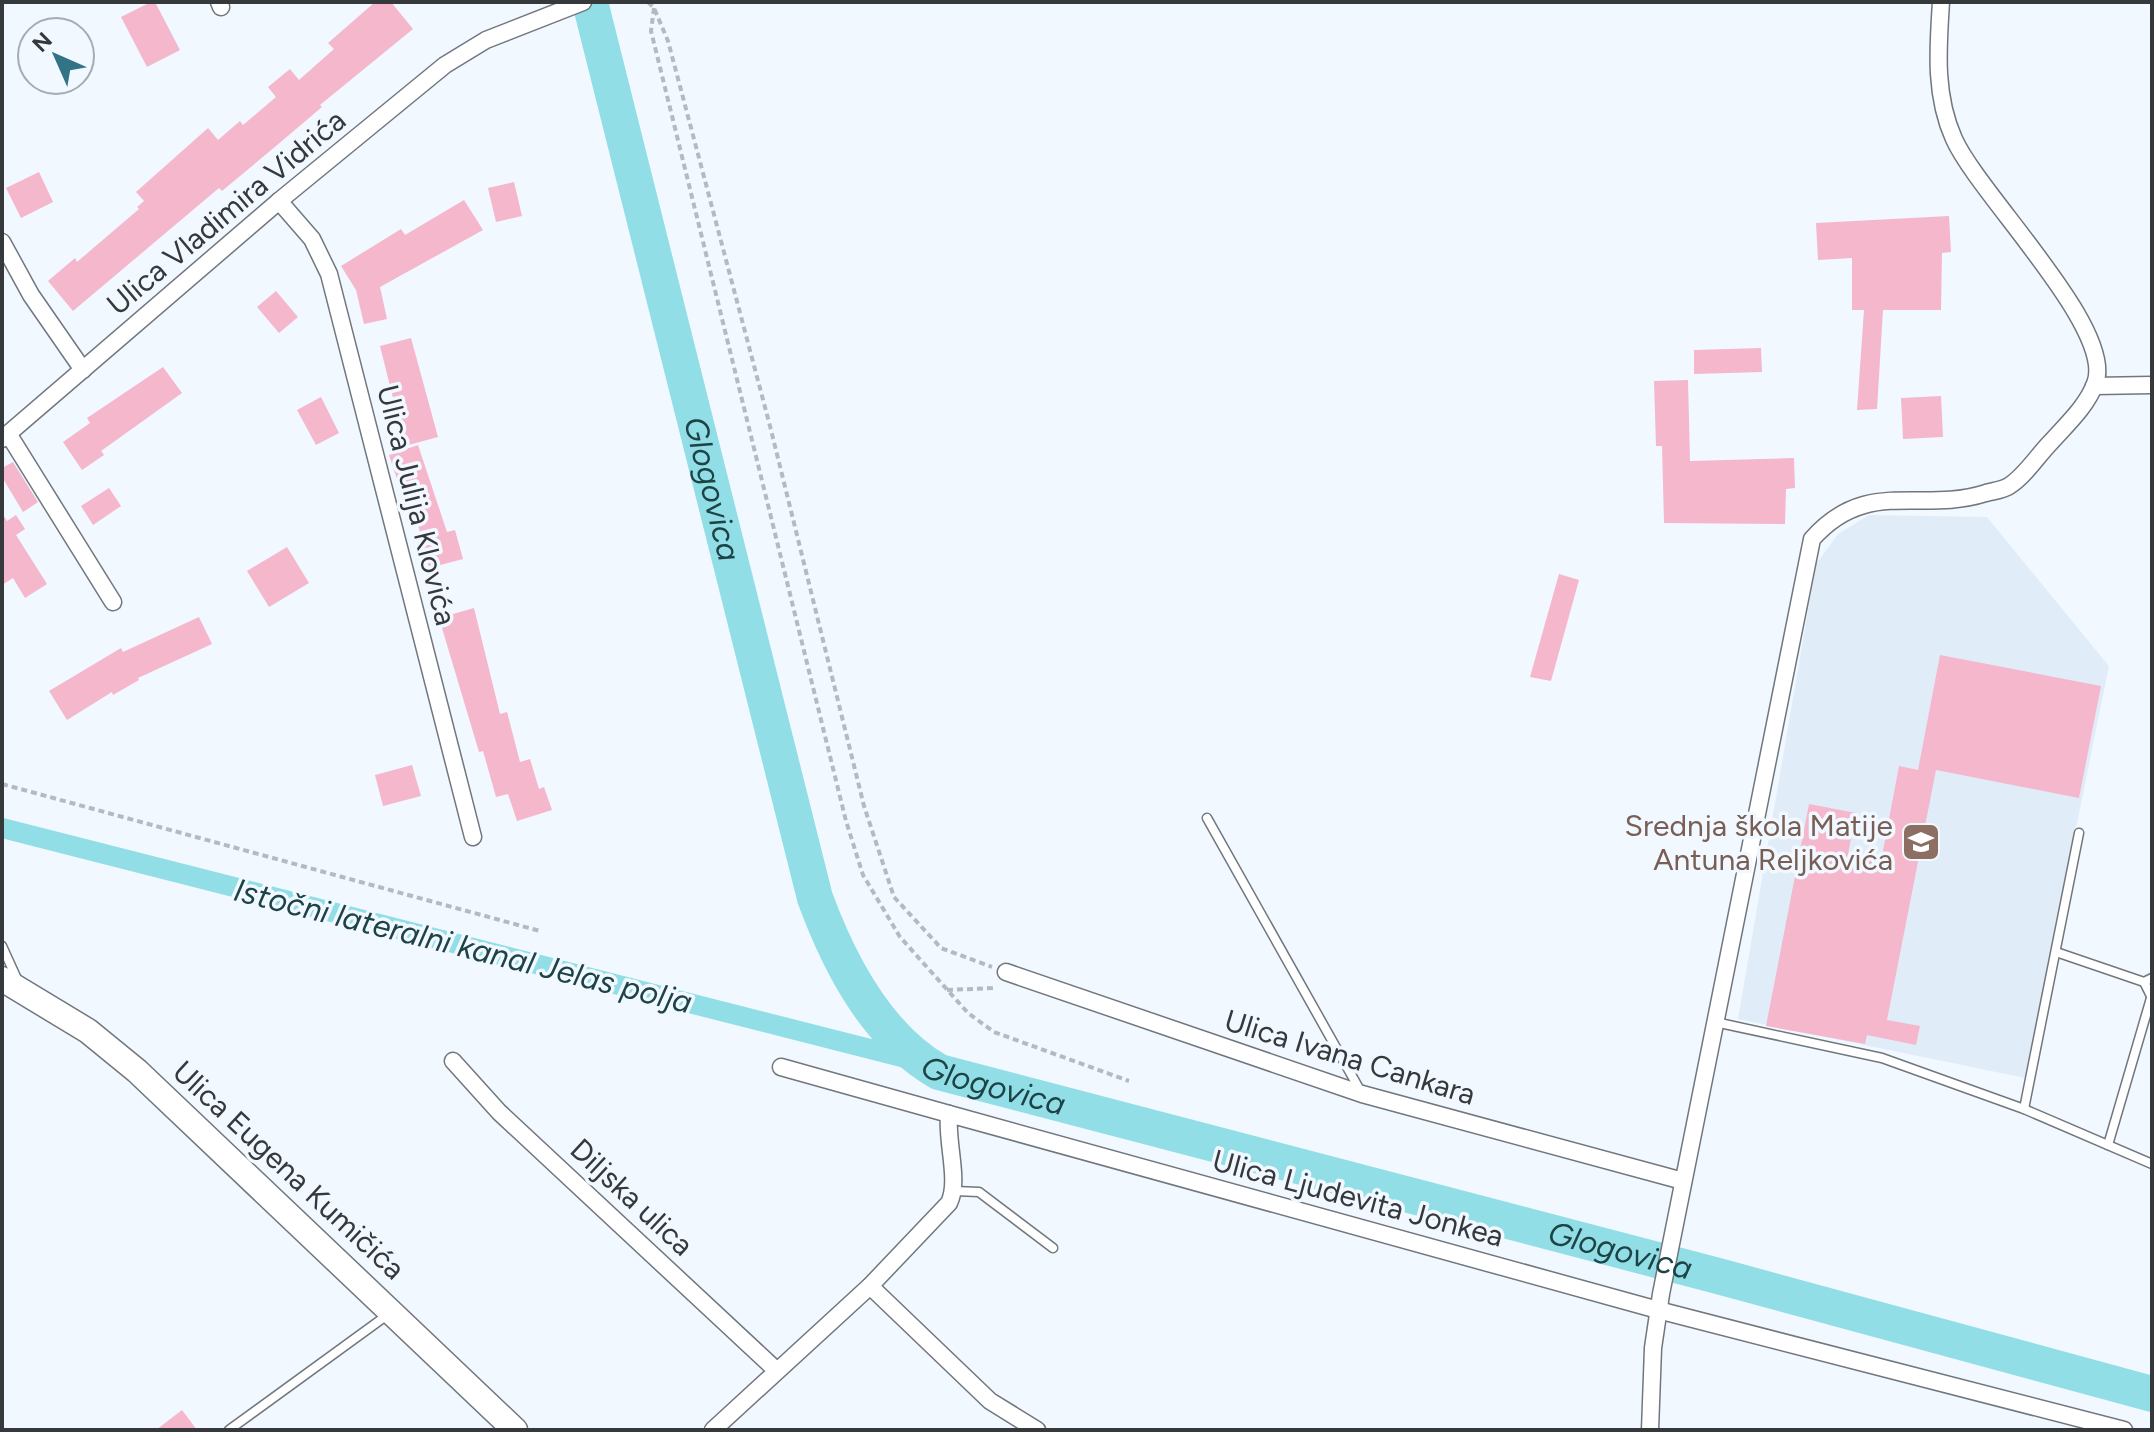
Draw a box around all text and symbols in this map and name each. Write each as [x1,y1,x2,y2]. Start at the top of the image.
north arrow [16,16,96,96]
text: N [27,27,58,58]
street label: Ulica Vladimira Vidrića [99,101,353,323]
street label: Ulica Julija Klovića [369,381,465,629]
water label: Glogovica [676,413,749,565]
place label: Srednja škola Matije Antuna Reljkovića [1624,807,1893,878]
school or university icon: Srednja škola Matije Antuna Reljkovića [1900,821,1942,863]
water label: Istočni lateralni kanal Jelas polja [230,871,696,1021]
street label: Ulica Ivana Cankara [1220,1001,1480,1113]
water label: Glogovica [914,1047,1069,1123]
street label: Ulica Eugena Kumičića [165,1053,413,1287]
street label: Diljska ulica [563,1131,701,1263]
street label: Ulica Ljudevita Jonkea [1208,1141,1508,1255]
water label: Glogovica [1544,1213,1696,1287]

